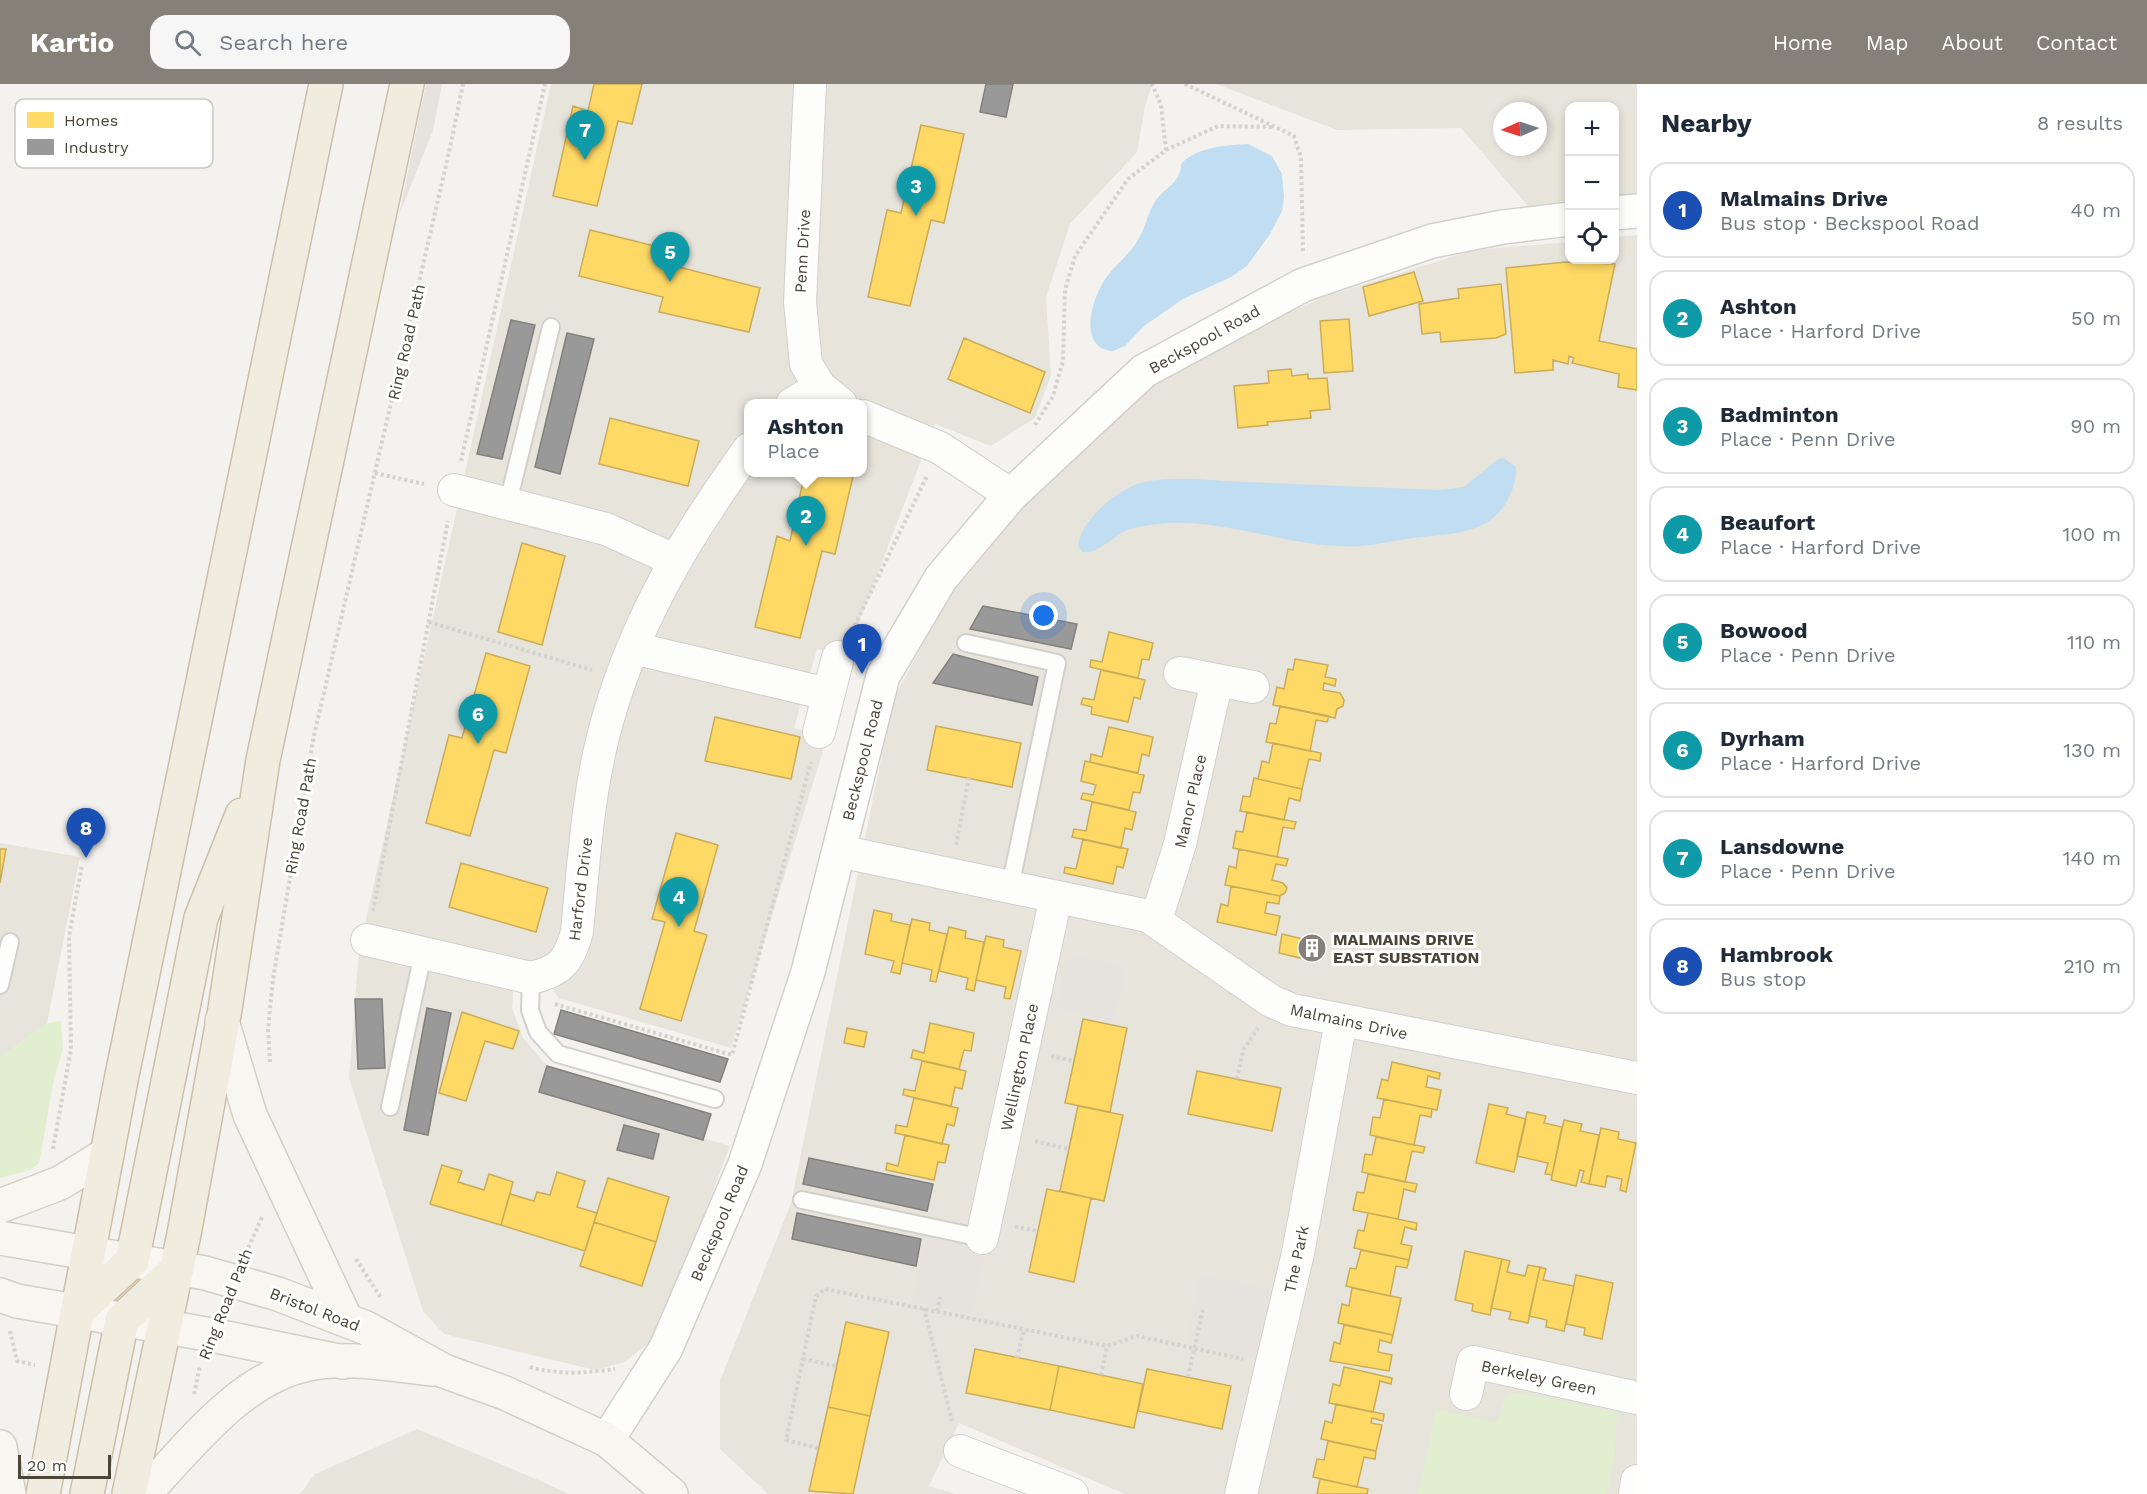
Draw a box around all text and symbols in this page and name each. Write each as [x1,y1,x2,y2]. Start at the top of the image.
search box [150,15,570,69]
text: Kartio [30,26,114,59]
icon: search [171,26,204,59]
text: Search here [219,30,348,55]
text: Home [1773,30,1833,55]
text: Map [1866,30,1909,55]
text: About [1942,30,2003,55]
text: Contact [2036,30,2117,55]
legend [15,99,213,168]
north arrow [1493,102,1547,156]
map controls [1565,102,1619,264]
button: + [1565,102,1619,156]
text: Nearby [1661,108,1752,138]
pin: 7 [566,110,604,160]
text: Homes [64,111,118,130]
text: 8 results [2037,111,2123,135]
text: Industry [64,138,129,157]
button: − [1565,156,1619,210]
pin: 3 [896,166,936,216]
text: Malmains Drive [1720,186,1888,211]
text: 1 [1678,198,1687,222]
text: 40 m [2070,198,2121,222]
street label: Penn Drive [791,209,814,293]
button: locate [1565,210,1619,264]
text: Bus stop · Beckspool Road [1720,211,1979,235]
pin: 5 [650,232,690,282]
street label: Ring Road Path [384,282,429,402]
text: Ashton [1720,294,1797,319]
street label: Beckspool Road [1145,301,1263,378]
text: 2 [1677,306,1688,330]
text: 50 m [2071,306,2121,330]
text: Place · Harford Drive [1720,319,1921,343]
popup [744,399,867,477]
text: Badminton [1720,402,1839,427]
text: Ashton [767,414,844,439]
text: 3 [1677,414,1688,438]
text: 90 m [2070,414,2121,438]
text: Place · Penn Drive [1720,427,1895,451]
text: Place [767,439,820,463]
pin: 2 [786,496,826,546]
text: Beaufort [1720,510,1815,535]
text: 4 [1676,522,1689,546]
text: 100 m [2062,522,2121,546]
text: Place · Harford Drive [1720,535,1921,559]
your location [1029,601,1058,630]
text: Bowood [1720,618,1808,643]
pin: 1 [842,624,882,674]
text: 5 [1677,630,1688,654]
text: 110 m [2067,630,2121,654]
text: Place · Penn Drive [1720,643,1895,667]
pin: 6 [458,694,498,744]
street label: Beckspool Road [838,698,887,823]
text: Dyrham [1720,726,1805,751]
text: 6 [1676,738,1689,762]
text: 130 m [2063,738,2121,762]
text: Place · Harford Drive [1720,751,1921,775]
street label: Manor Place [1170,752,1211,850]
street label: Ring Road Path [281,756,320,876]
pin: 8 [66,808,106,858]
text: Lansdowne [1720,834,1844,859]
street label: Harford Drive [565,836,596,942]
text: 7 [1676,846,1689,870]
text: 140 m [2063,846,2121,870]
text: Place · Penn Drive [1720,859,1895,883]
pin: 4 [660,878,698,927]
place label: MALMAINS DRIVE EAST SUBSTATION [1333,930,1479,967]
building icon: MALMAINS DRIVE EAST SUBSTATION [1296,932,1328,964]
text: Hambrook [1720,942,1833,967]
text: 8 [1676,954,1689,978]
text: 210 m [2063,954,2121,978]
text: Bus stop [1720,967,1806,991]
street label: Malmains Drive [1288,1000,1409,1043]
street label: Wellington Place [997,1001,1042,1133]
street label: Beckspool Road [686,1162,752,1284]
street label: The Park [1280,1224,1313,1295]
street label: Ring Road Path [194,1246,256,1363]
street label: Bristol Road [267,1284,362,1335]
street label: Berkeley Green [1479,1356,1598,1399]
scale bar [18,1452,111,1480]
text: 20 m [27,1456,67,1475]

